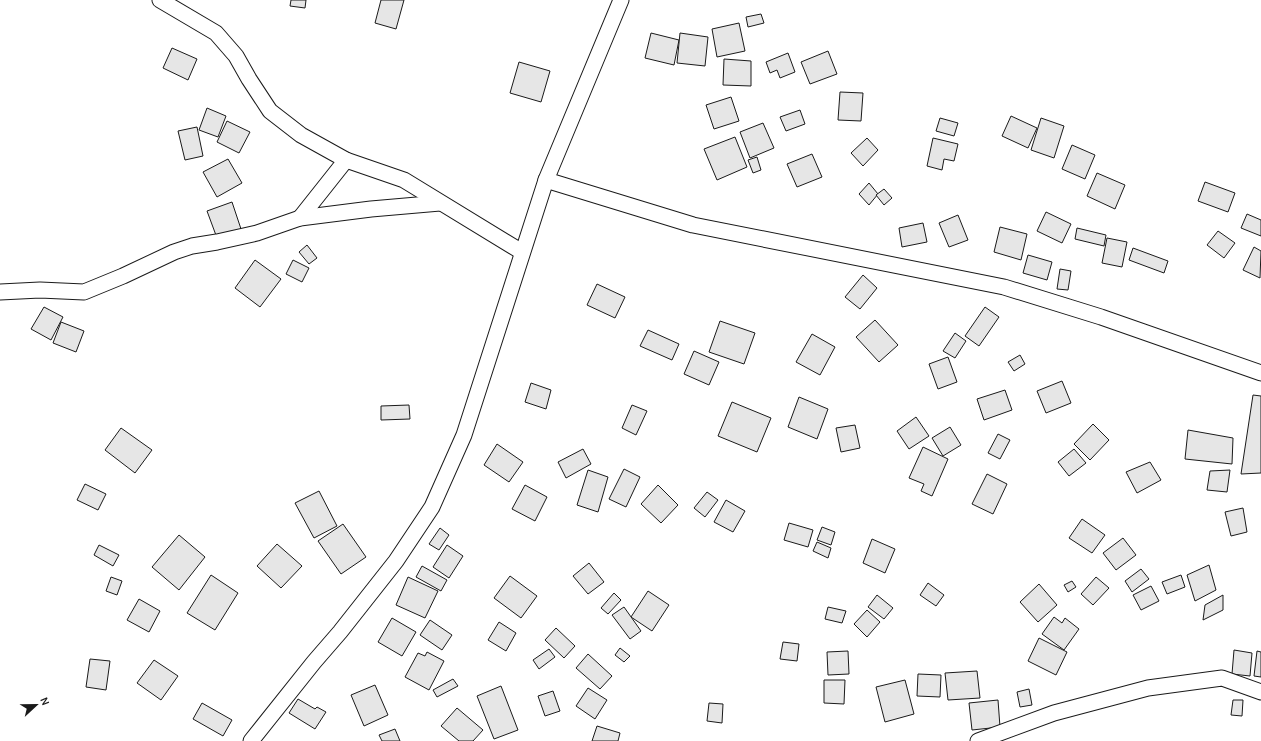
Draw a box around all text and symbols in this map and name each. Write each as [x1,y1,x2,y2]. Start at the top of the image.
north arrow [16,685,56,725]
text: N [37,695,52,708]

